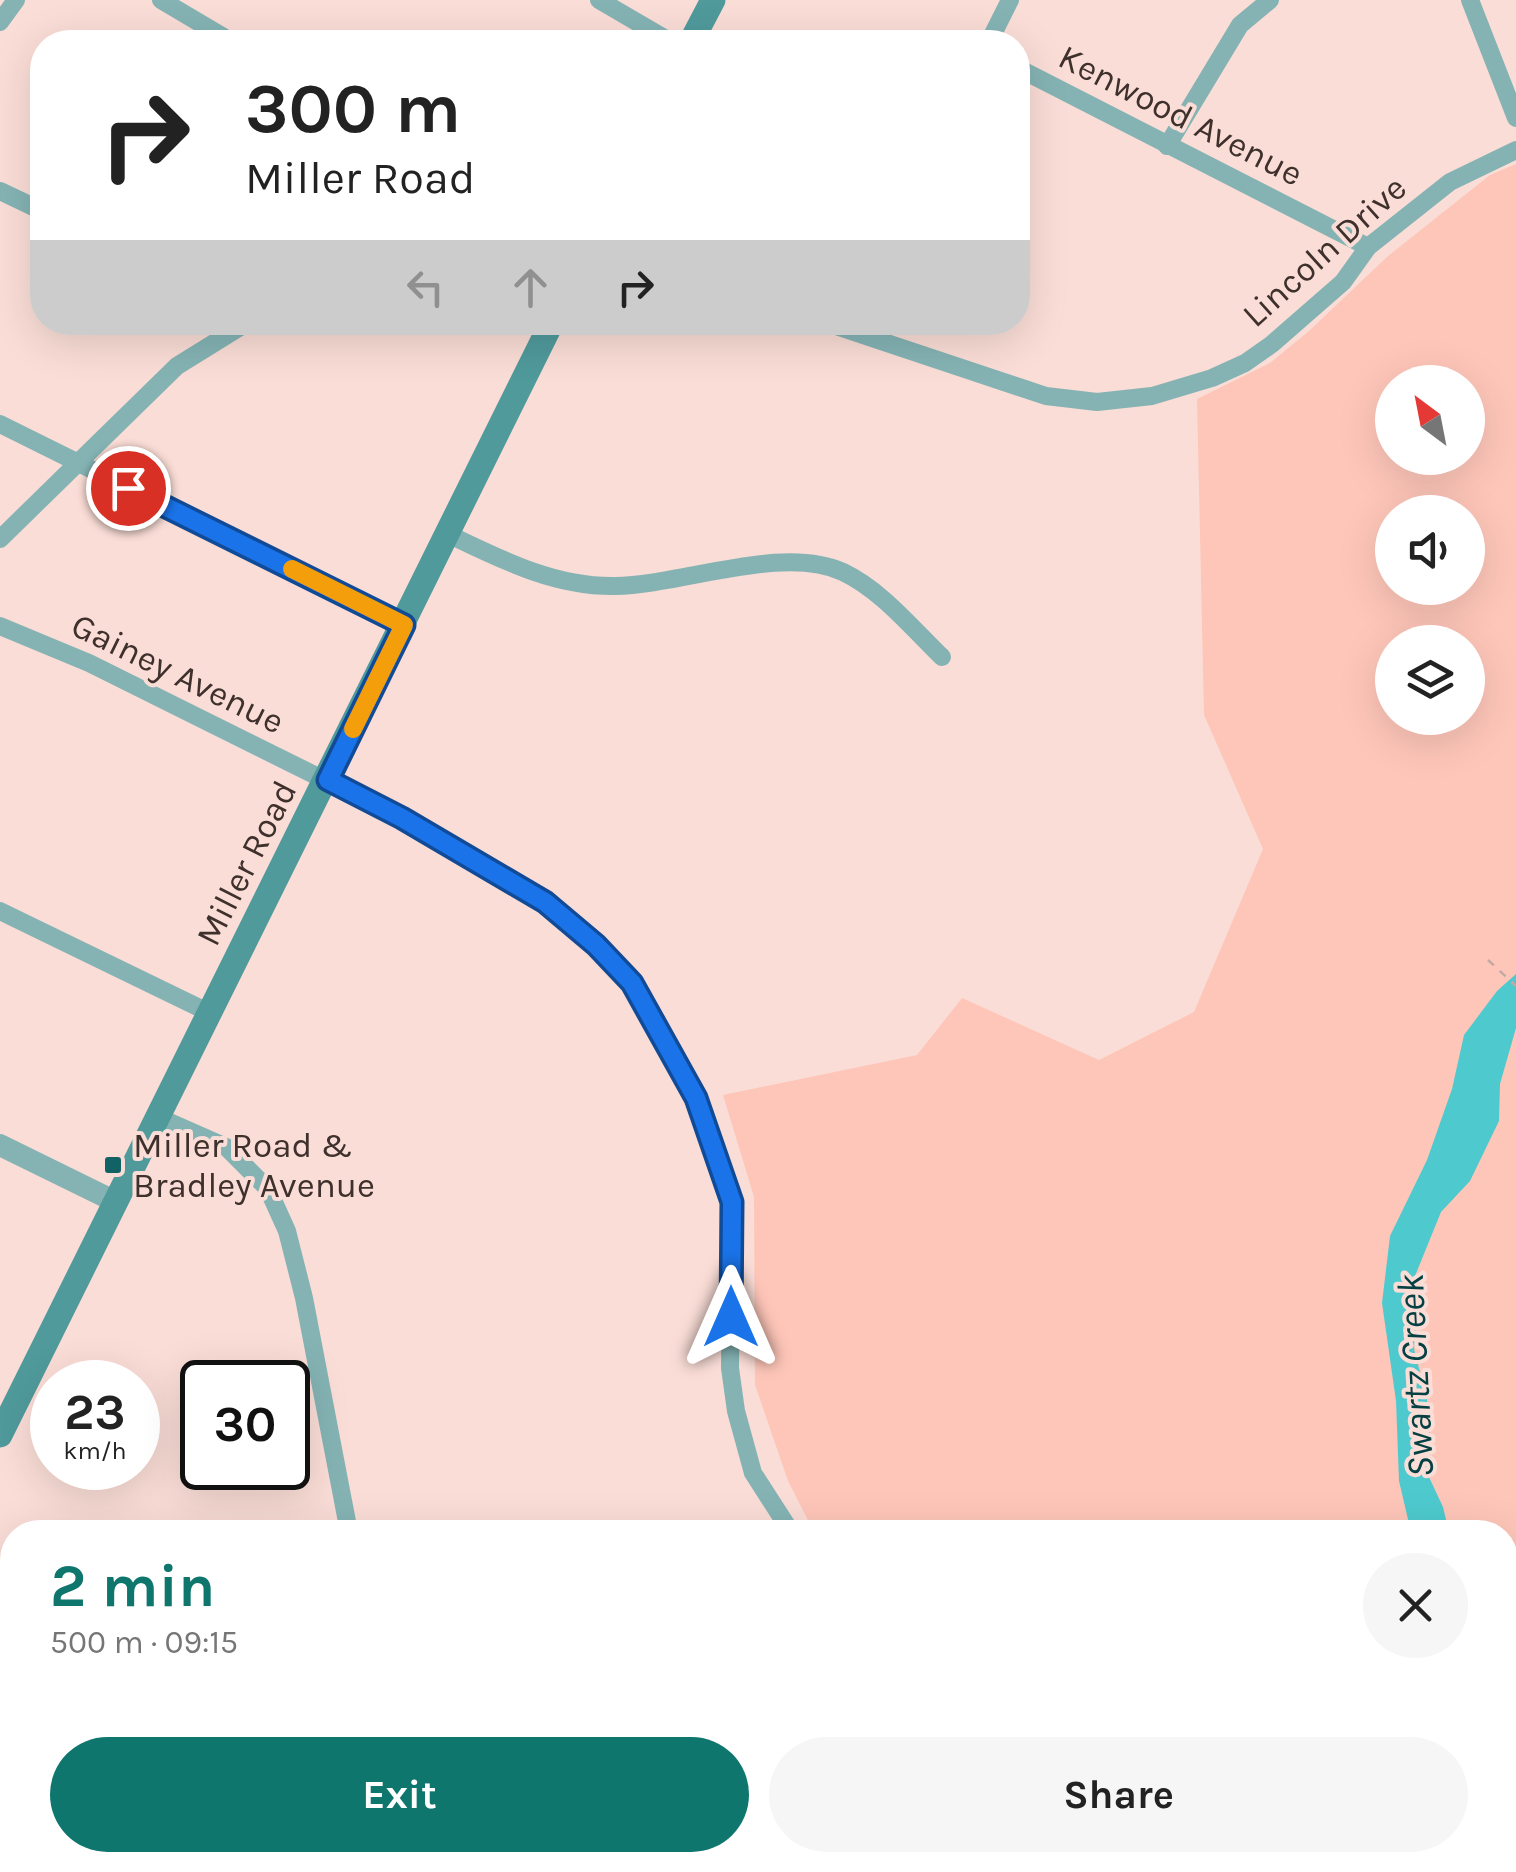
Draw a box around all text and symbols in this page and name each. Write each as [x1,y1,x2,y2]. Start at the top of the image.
street label: Kenwood Avenue [1052,36,1310,195]
text: 300 m [245,68,461,150]
icon: right [80,70,210,200]
text: Miller Road [245,152,475,204]
street label: Lincoln Drive [1234,167,1415,336]
icon: left [398,260,453,315]
icon: ahead [503,260,558,315]
icon: right [608,260,663,315]
north arrow [1375,365,1485,475]
map controls [1375,365,1485,735]
pin [86,446,171,531]
icon: arrive [101,461,156,516]
button: sound [1375,495,1485,605]
street label: Gainey Avenue [65,604,291,743]
button: layers [1375,625,1485,735]
street label: Miller Road [188,774,305,952]
place label: Miller Road & Bradley Avenue [133,1125,375,1206]
marker: Miller Road & Bradley Avenue [102,1154,124,1176]
position arrow [679,1265,783,1369]
water label: Swartz Creek [1388,1273,1443,1479]
speed limit sign: 30 [180,1360,310,1490]
text: 23 [64,1383,126,1442]
text: km/h [63,1436,127,1465]
text: 2 min [50,1551,215,1621]
button: close [1363,1553,1468,1658]
text: 500 m · 09:15 [50,1624,238,1661]
button: Exit [50,1737,749,1852]
button: Share [769,1737,1468,1852]

